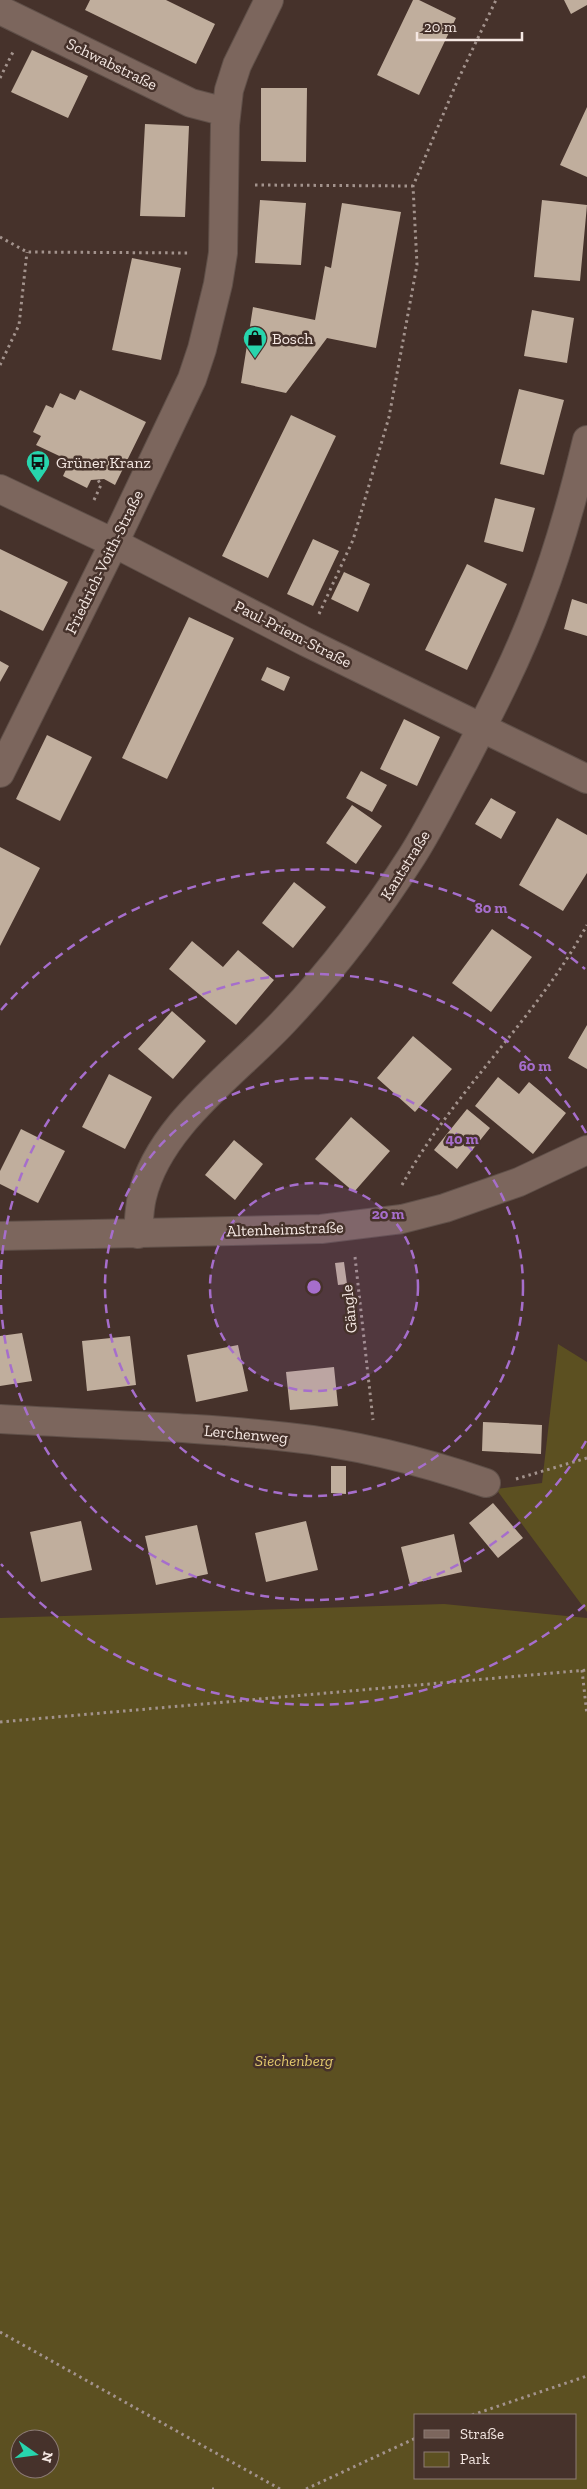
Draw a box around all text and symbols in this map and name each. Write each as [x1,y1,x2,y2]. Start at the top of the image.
scale bar [417,10,522,42]
text: 20 m [424,18,457,36]
street label: Schwabstraße [64,34,160,94]
shop icon: Bosch [242,325,268,359]
place label: Bosch [272,329,313,348]
bus stop icon: Grüner Kranz [25,449,51,483]
place label: Grüner Kranz [56,453,151,472]
street label: Friedrich-Voith-Straße [61,487,147,637]
street label: Paul-Priem-Straße [231,596,355,672]
street label: Kantstraße [376,827,434,903]
text: 80 m [475,899,507,917]
text: 60 m [519,1057,551,1075]
text: 40 m [445,1130,479,1148]
text: 20 m [372,1205,404,1223]
street label: Altenheimstraße [226,1217,344,1241]
centre of rings [305,1278,323,1296]
street label: Gängle [337,1284,361,1334]
street label: Lerchenweg [203,1421,289,1447]
park label: Siechenberg [255,2051,334,2070]
legend [414,2414,577,2479]
text: Straße [460,2425,504,2443]
north arrow [10,2429,60,2479]
text: N [38,2450,57,2465]
text: Park [460,2450,490,2468]

